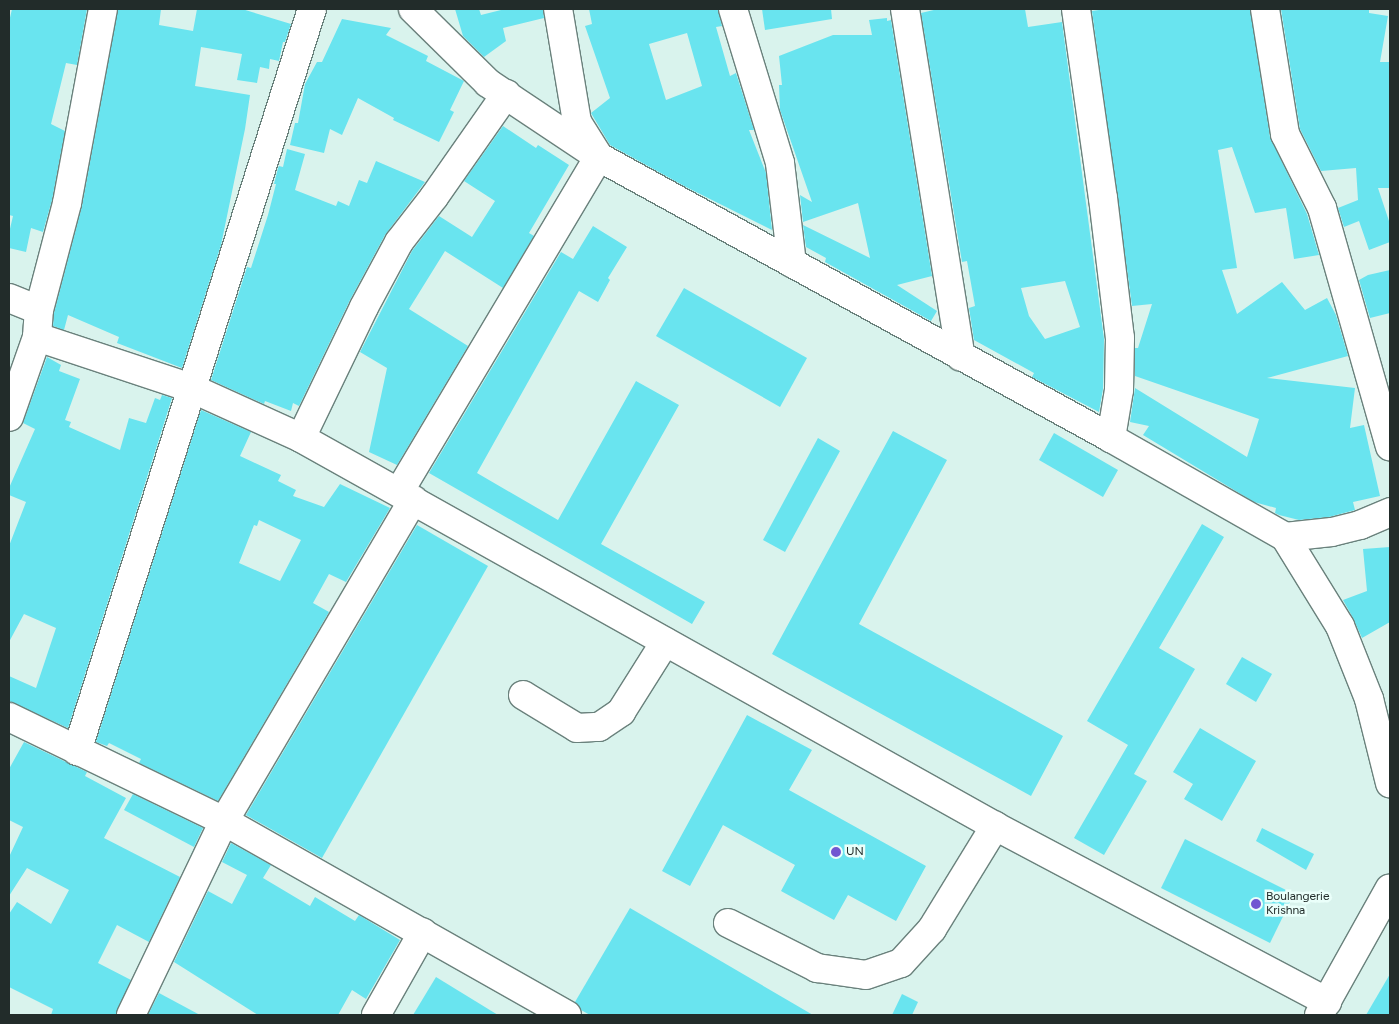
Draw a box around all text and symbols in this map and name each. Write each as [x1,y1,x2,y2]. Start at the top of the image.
place label: UN [846,845,864,859]
marker: UN [830,846,842,858]
place label: Boulangerie Krishna [1266,890,1329,918]
marker: Boulangerie Krishna [1250,898,1262,910]

